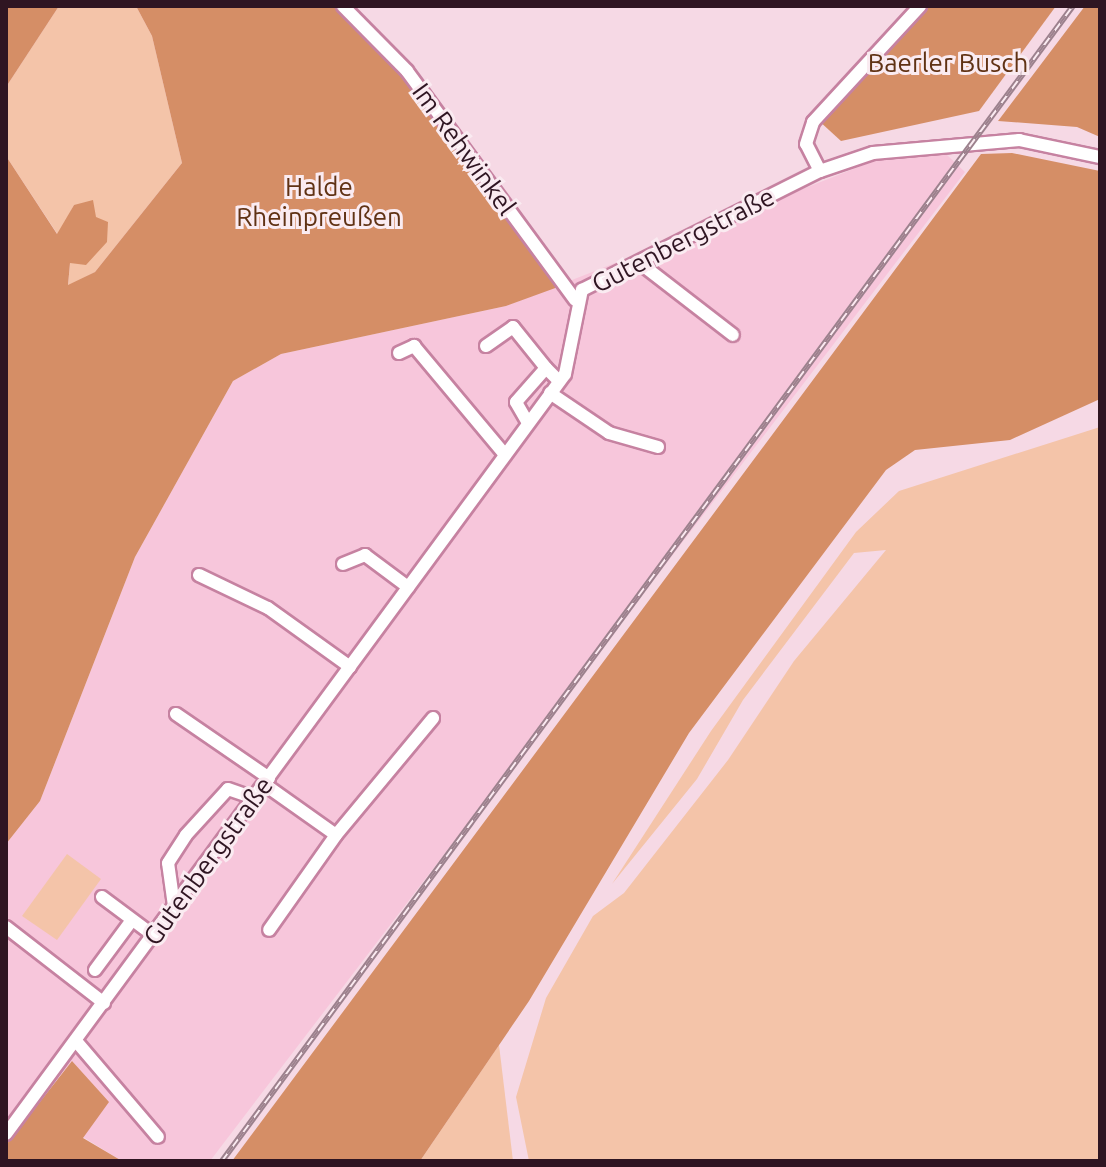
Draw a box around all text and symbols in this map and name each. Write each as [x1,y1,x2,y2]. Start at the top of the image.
park label: Baerler Busch [868,47,1028,79]
street label: Im Rehwinkel [406,77,522,221]
park label: Halde Rheinpreußen [236,171,402,232]
street label: Gutenbergstraße [587,181,779,299]
street label: Gutenbergstraße [136,771,280,951]

